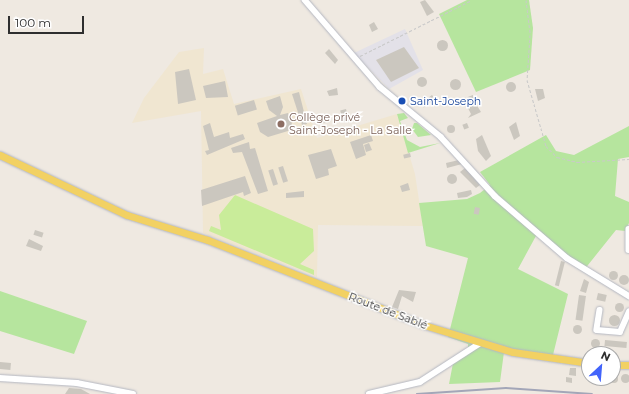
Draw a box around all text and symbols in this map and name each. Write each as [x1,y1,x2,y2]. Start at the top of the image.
scale bar [10,8,86,34]
text: 100 m [15,15,51,30]
place label: Saint-Joseph [410,94,481,108]
marker: Saint-Joseph [397,96,407,106]
place label: Collège privé Saint-Joseph - La Salle [289,111,412,137]
marker: Collège privé Saint-Joseph - La Salle [276,119,286,129]
street label: Route de Sablé [347,290,429,332]
north arrow [581,346,621,386]
text: N [599,348,613,364]

